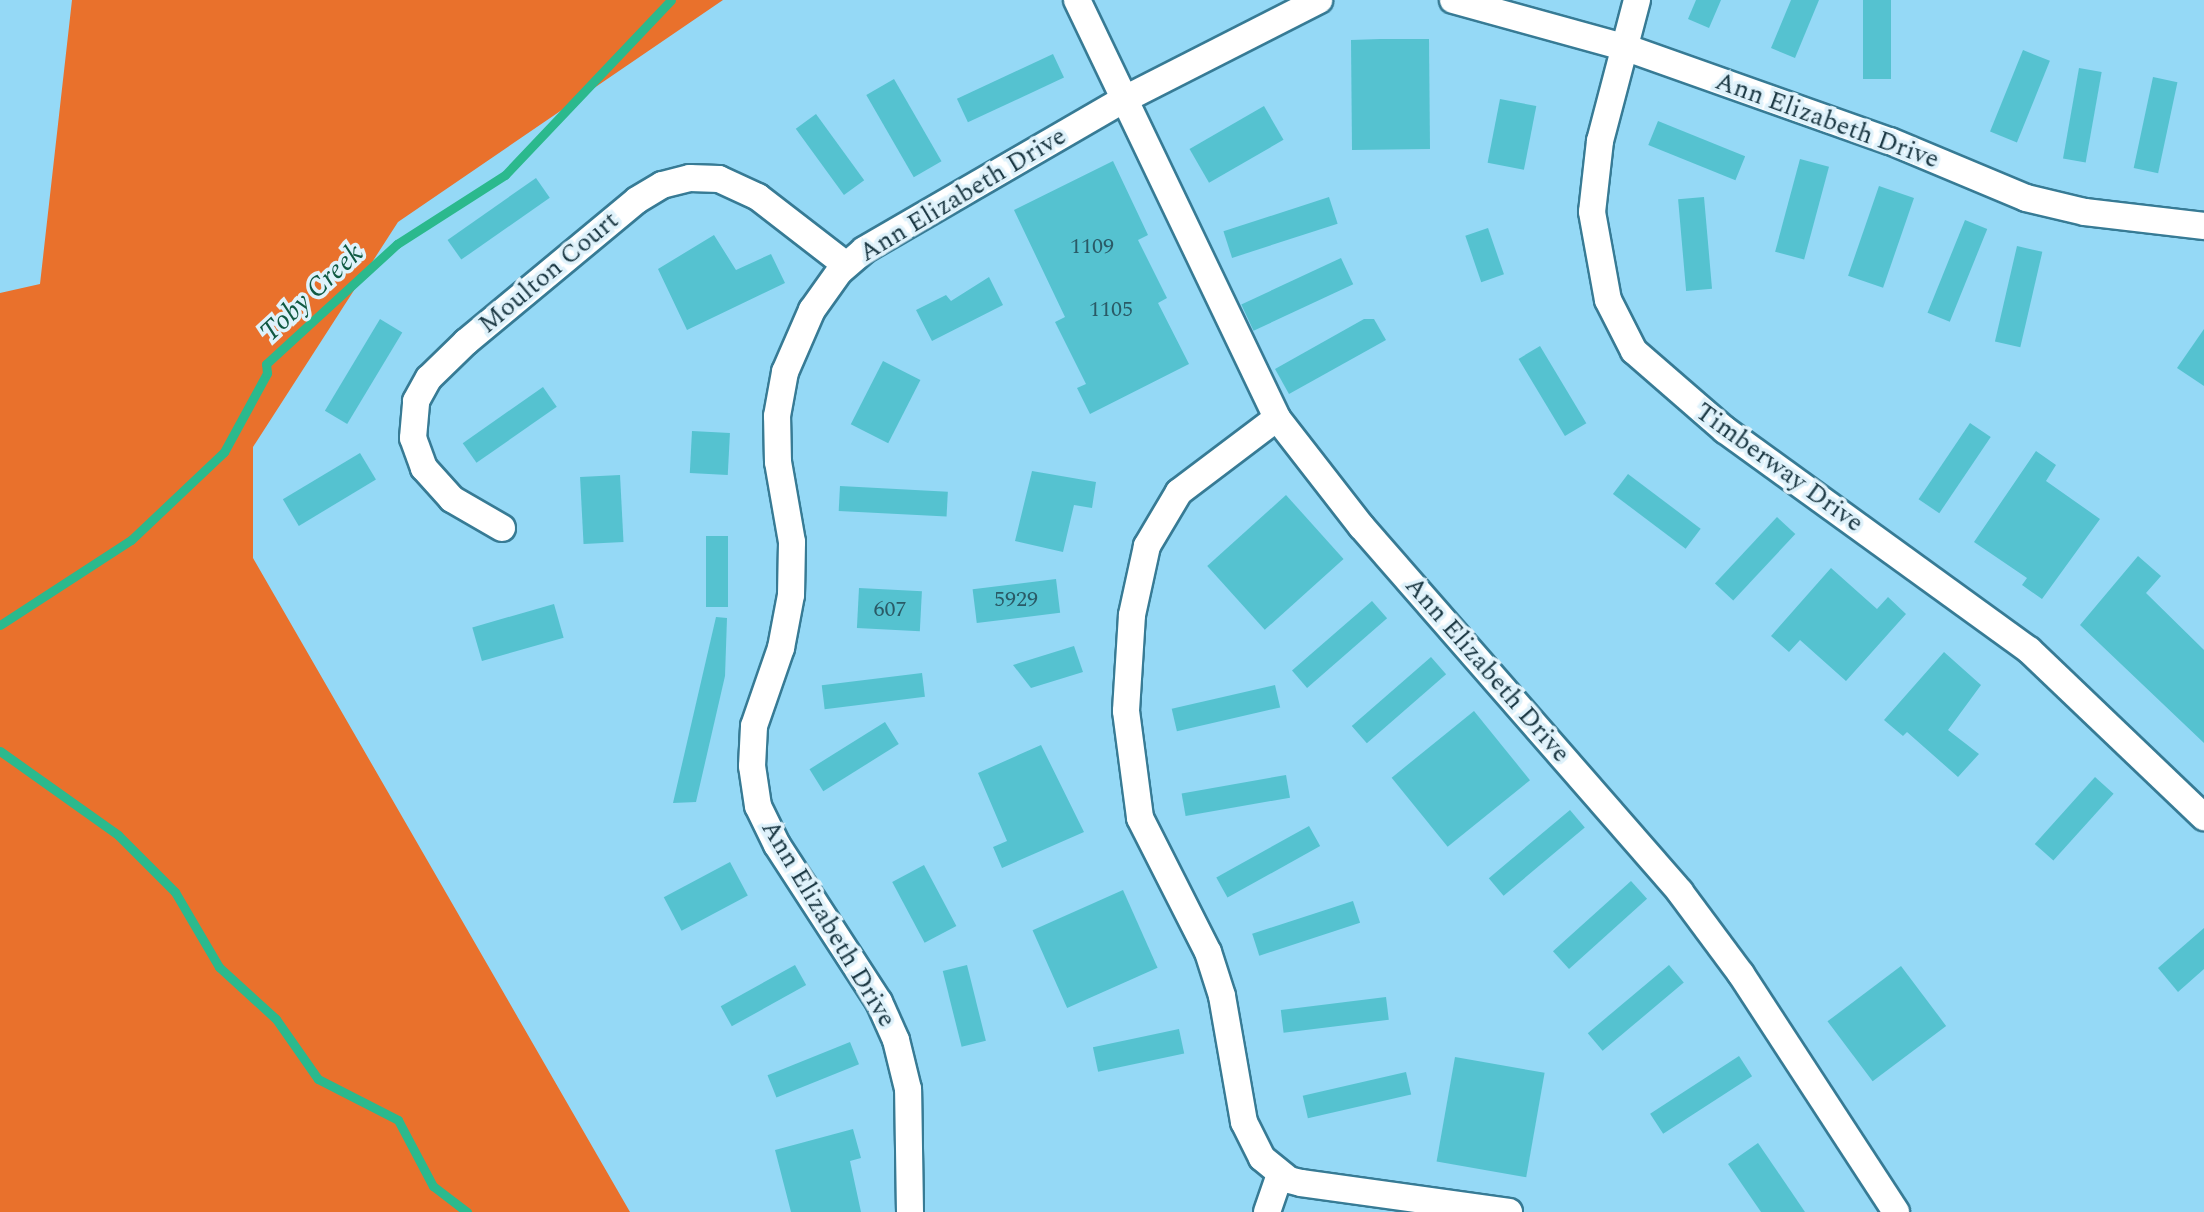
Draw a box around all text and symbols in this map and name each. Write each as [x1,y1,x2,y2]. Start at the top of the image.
street label: Ann Elizabeth Drive [1711,66,1943,176]
street label: Ann Elizabeth Drive [854,121,1072,269]
street label: Moulton Court [473,205,625,341]
house number: 1109 [1070,234,1114,260]
water label: Toby Creek [253,237,371,349]
house number: 1105 [1089,297,1133,323]
street label: Timberway Drive [1689,397,1869,539]
street label: Ann Elizabeth Drive [1398,571,1576,769]
house number: 5929 [994,587,1038,613]
house number: 607 [874,597,906,623]
street label: Ann Elizabeth Drive [754,815,902,1033]

